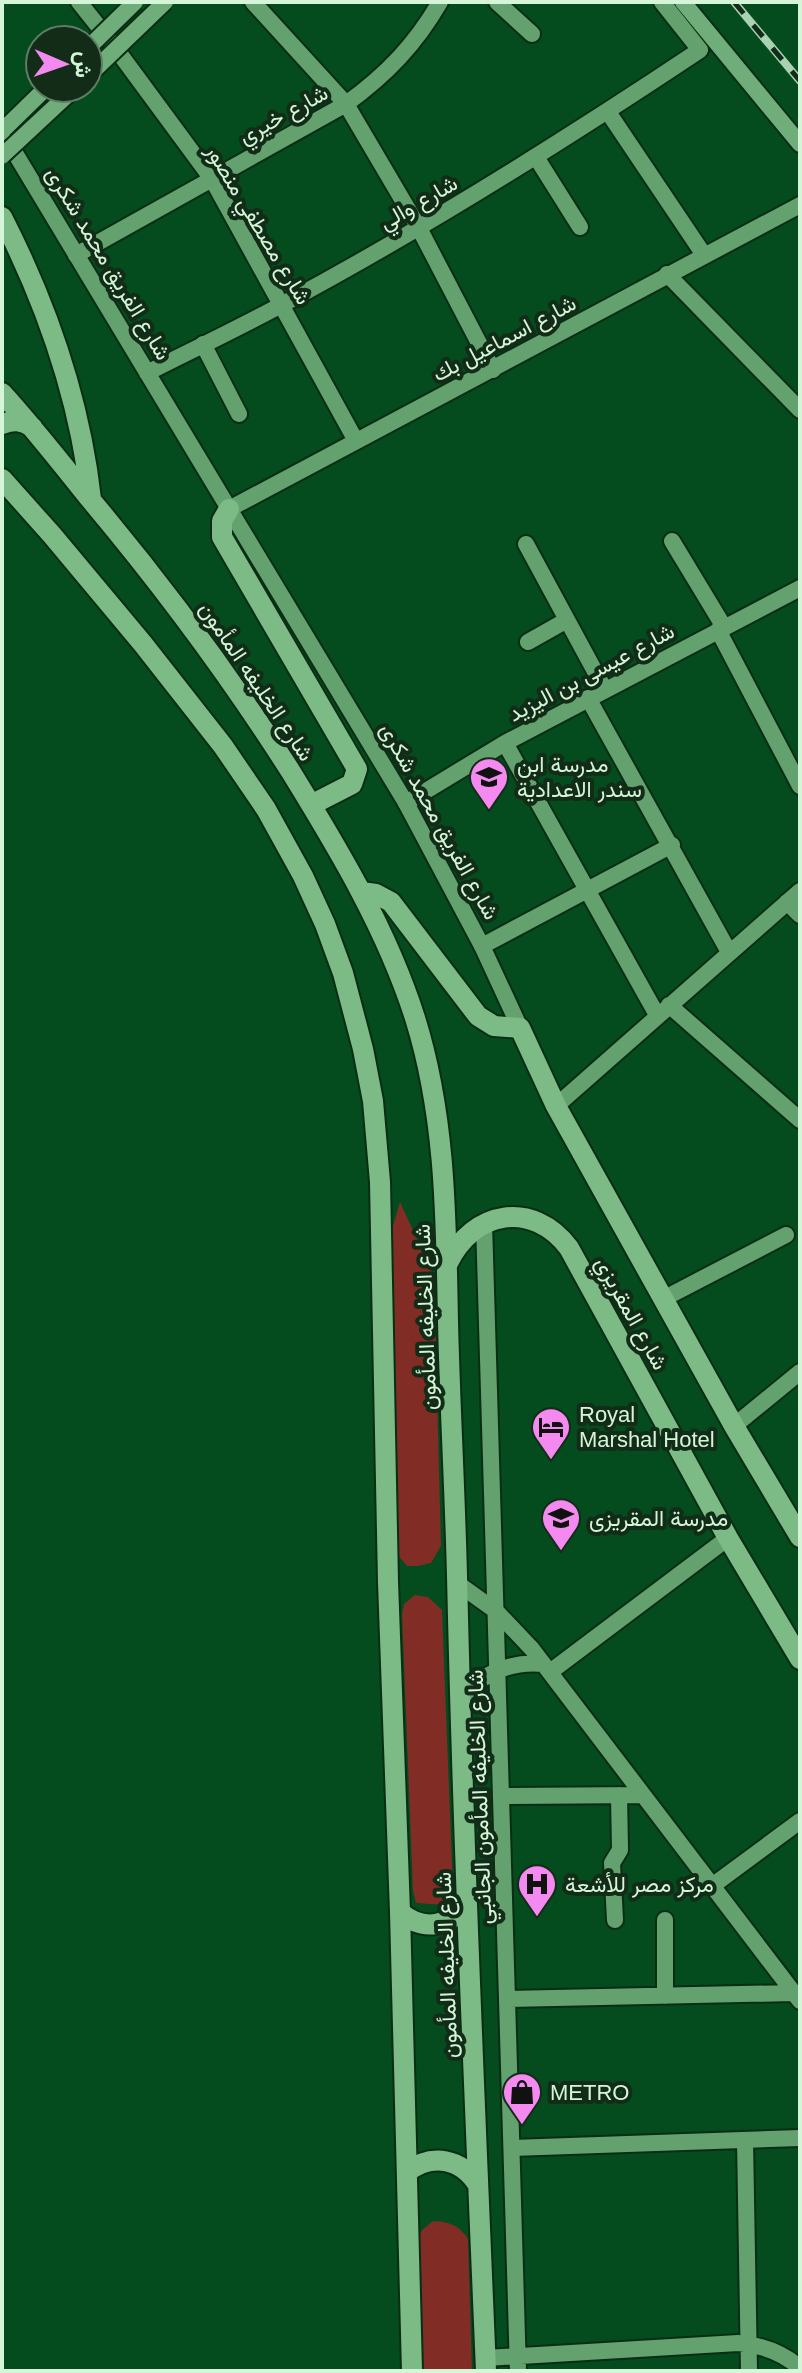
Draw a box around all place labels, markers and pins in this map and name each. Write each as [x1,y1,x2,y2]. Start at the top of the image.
place label: مدرسة ابن سندر الاعدادية [517,752,642,803]
school or university icon: مدرسة ابن سندر الاعدادية [468,756,510,811]
place label: Royal Marshal Hotel [579,1402,715,1452]
hotel icon: Royal Marshal Hotel [530,1406,572,1461]
school or university icon: مدرسة المقريزى [540,1497,582,1552]
place label: مدرسة المقريزى [589,1506,728,1532]
hospital icon: مركز مصر للأشعة [516,1863,558,1918]
place label: مركز مصر للأشعة [565,1872,714,1898]
shop icon: METRO [501,2071,543,2126]
place label: METRO [550,2080,629,2105]

